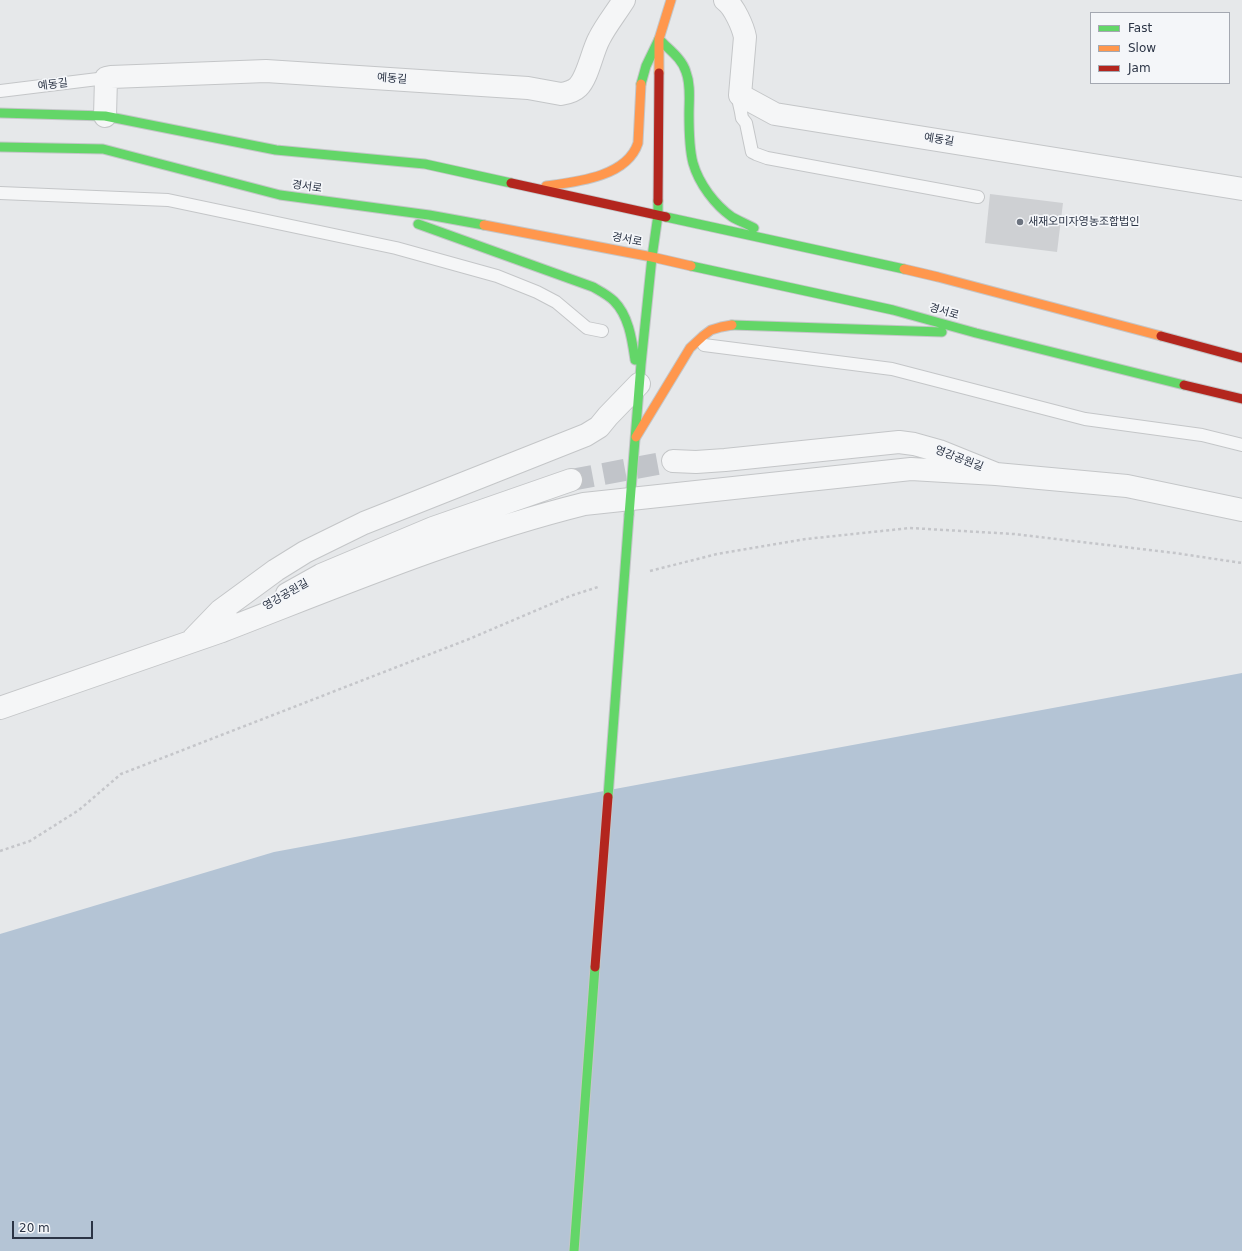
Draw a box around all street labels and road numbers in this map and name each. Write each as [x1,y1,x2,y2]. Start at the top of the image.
street label: 예동길 [376,71,408,87]
street label: 예동길 [37,77,69,93]
street label: 예동길 [923,131,955,149]
street label: 경서로 [291,178,323,196]
street label: 경서로 [611,231,643,249]
street label: 경서로 [928,301,960,323]
street label: 영강공원길 [933,444,985,474]
street label: 영강공원길 [261,577,311,613]

